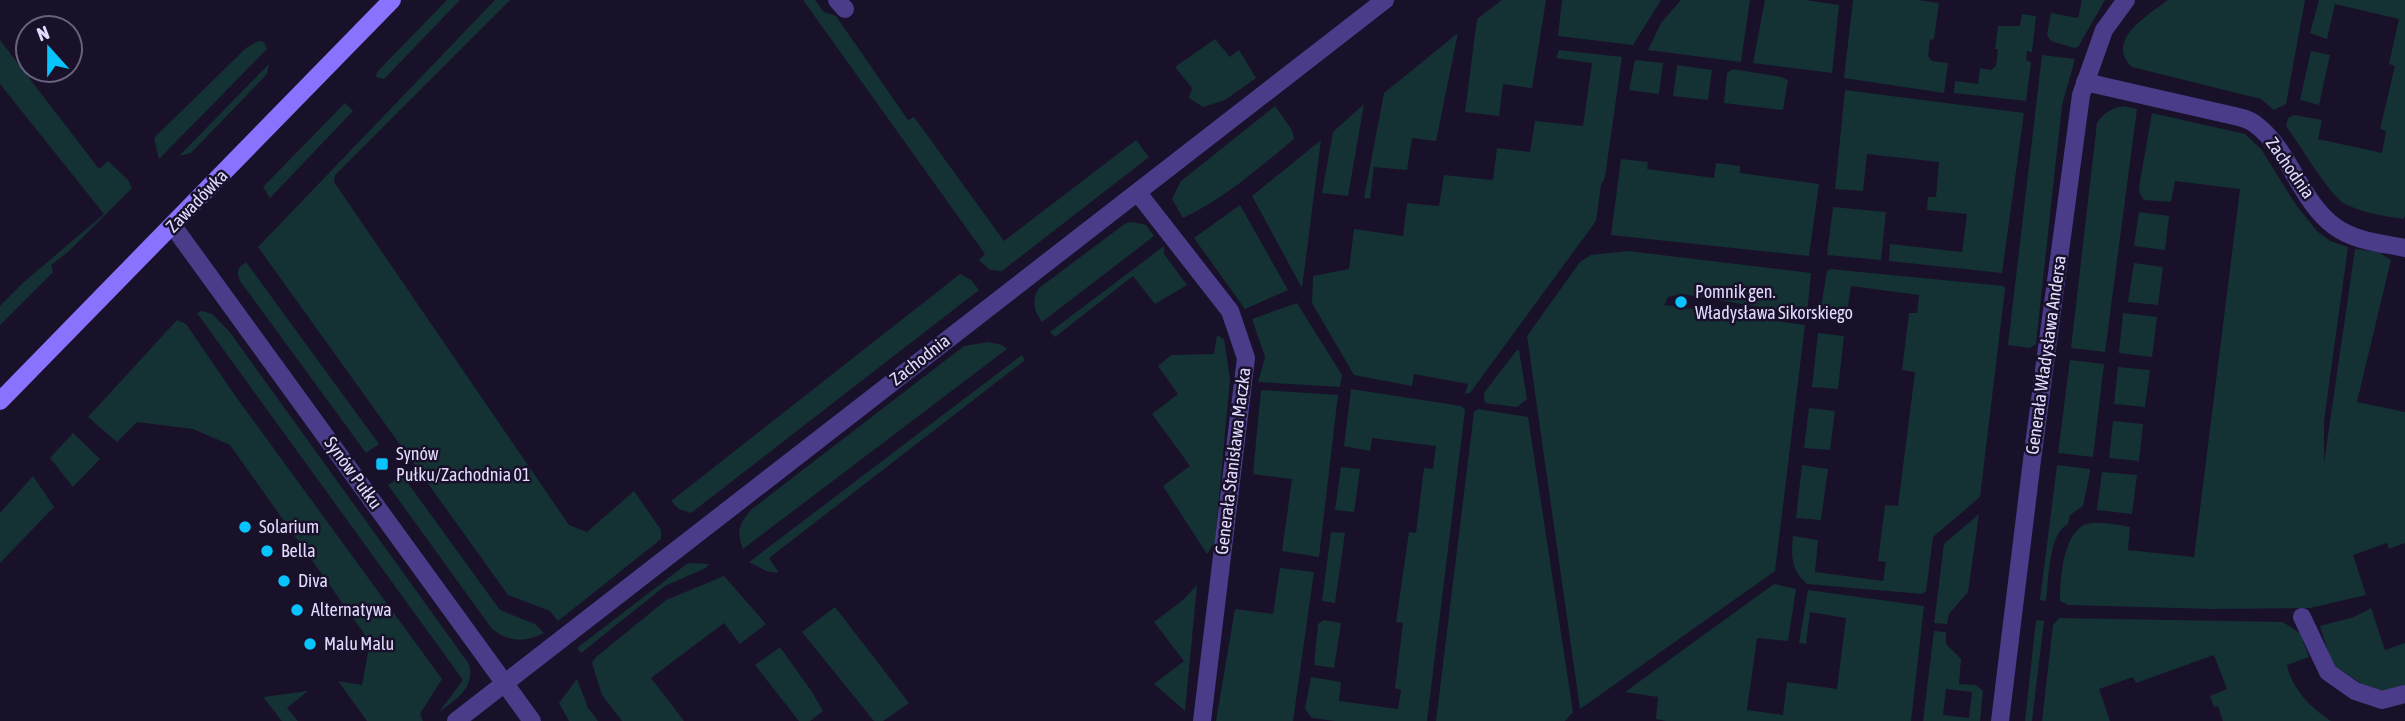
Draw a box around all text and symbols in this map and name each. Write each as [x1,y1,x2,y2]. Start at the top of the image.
north arrow [14,14,84,84]
text: N [34,21,52,45]
street label: Zachodnia [2262,133,2319,202]
street label: Zawadówka [162,165,232,236]
street label: Generała Władysława Andersa [2021,254,2070,456]
place label: Pomnik gen. Władysława Sikorskiego [1695,281,1853,323]
marker: Pomnik gen. Władysława Sikorskiego [1673,294,1689,310]
street label: Zachodnia [886,330,954,389]
street label: Generała Stanisława Maczka [1211,366,1254,556]
street label: Synów Pułku [320,433,387,513]
place label: Synów Pułku/Zachodnia 01 [396,443,530,485]
marker: Synów Pułku/Zachodnia 01 [374,456,390,472]
place label: Solarium [259,516,319,537]
marker: Solarium [237,519,253,535]
place label: Bella [281,540,316,561]
marker: Bella [259,543,275,559]
place label: Diva [298,570,328,591]
marker: Diva [276,573,292,589]
place label: Alternatywa [311,599,392,620]
marker: Alternatywa [289,602,305,618]
place label: Malu Malu [324,633,394,654]
marker: Malu Malu [302,636,318,652]

